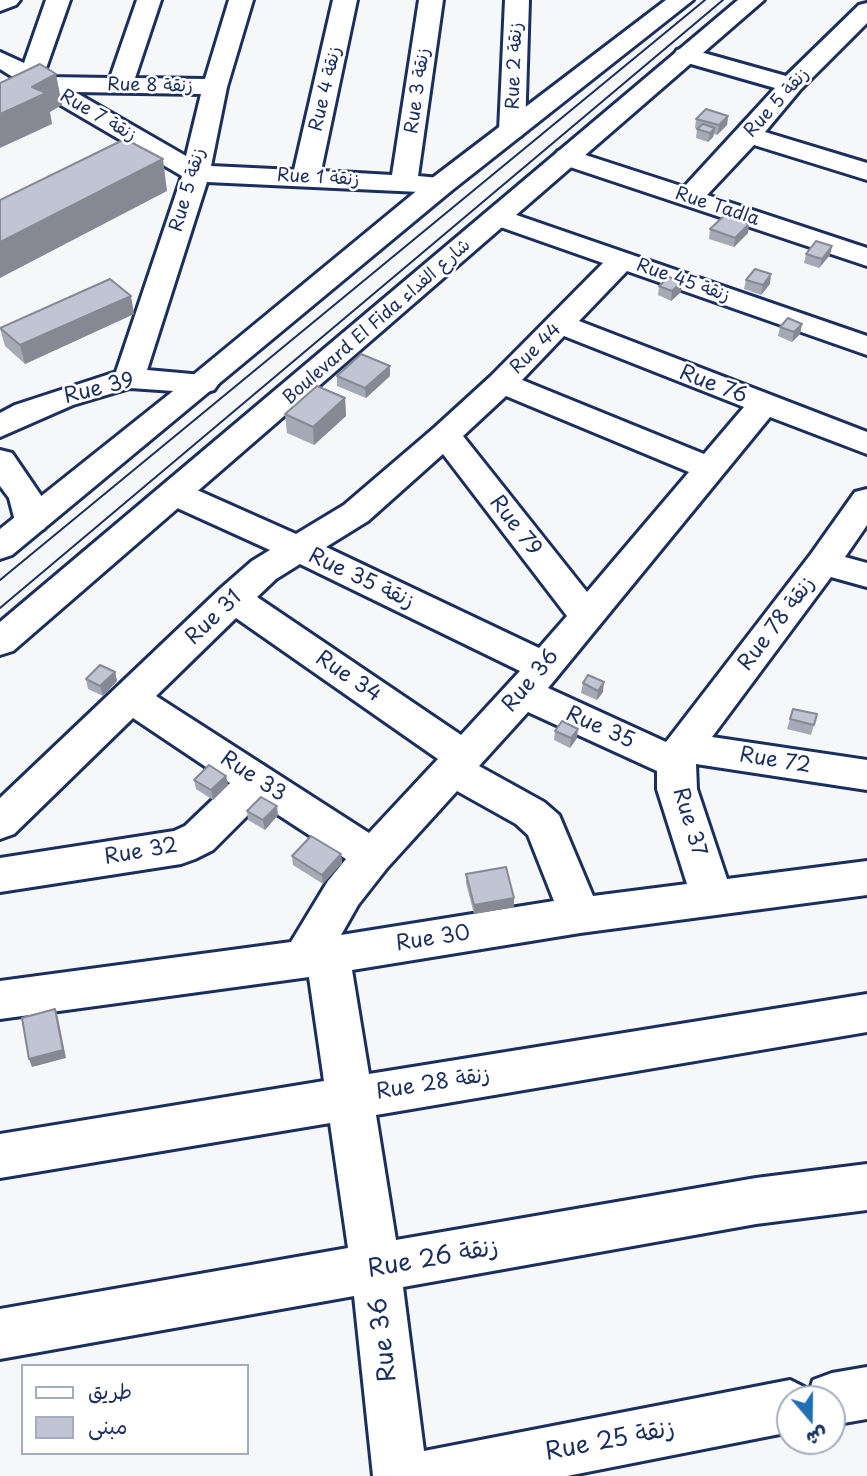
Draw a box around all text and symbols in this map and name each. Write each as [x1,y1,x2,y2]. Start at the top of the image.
street label: Rue 2 زنقة [503,22,527,110]
street label: Rue 4 زنقة [306,44,346,134]
street label: Rue 3 زنقة [401,47,435,135]
street label: Rue 5 زنقة [740,64,814,142]
street label: Rue 8 زنقة [107,74,193,98]
street label: Rue 7 زنقة [56,85,140,147]
street label: Rue 5 زنقة [166,146,210,234]
street label: Rue 1 زنقة [276,165,360,191]
street label: Rue Tadla [672,183,762,231]
street label: Boulevard El Fida شارع الفداء [279,235,475,409]
street label: Rue 45 زنقة [633,255,733,307]
street label: Rue 44 [506,319,566,379]
street label: Rue 76 [675,361,751,409]
street label: Rue 39 [61,368,137,410]
street label: Rue 79 [484,491,546,561]
street label: Rue 35 زنقة [304,544,418,614]
street label: Rue 78 زنقة [733,572,821,676]
street label: Rue 31 [181,585,247,651]
street label: Rue 36 [497,644,565,718]
street label: Rue 34 [310,646,386,708]
street label: Rue 35 [562,702,638,754]
street label: Rue 72 [737,743,813,779]
street label: Rue 33 [215,746,291,808]
street label: Rue 37 [667,785,711,859]
street label: Rue 32 [102,833,180,871]
street label: Rue 30 [394,921,472,957]
street label: Rue 28 زنقة [374,1063,492,1105]
street label: Rue 26 زنقة [365,1233,501,1285]
street label: Rue 36 [365,1296,403,1384]
legend [21,1364,248,1455]
text: طريق [88,1374,132,1406]
north arrow [776,1385,846,1455]
text: مبنى [88,1409,127,1441]
street label: Rue 25 زنقة [543,1414,677,1468]
text: ش [803,1421,832,1455]

